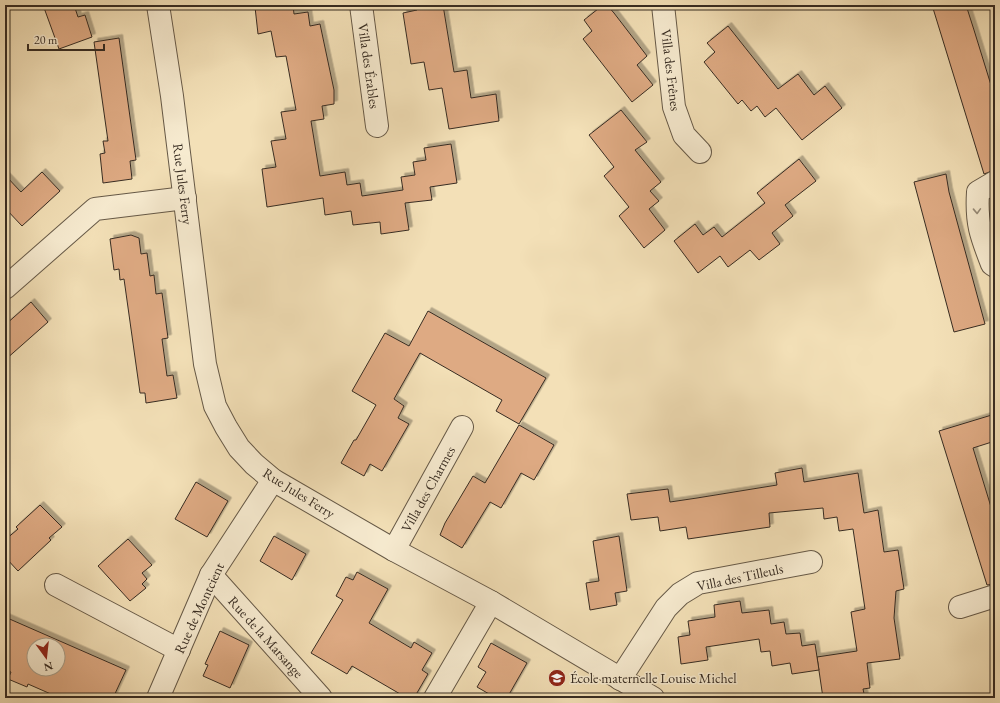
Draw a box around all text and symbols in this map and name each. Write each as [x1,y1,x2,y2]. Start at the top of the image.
street label: Villa des Érables [354,22,384,110]
scale bar [28,26,104,52]
street label: Villa des Frênes [657,28,685,112]
text: 20 m [34,32,58,48]
street label: Rue Jules Ferry [169,142,197,226]
one-way arrow [973,208,982,214]
street label: Villa des Charmes [397,442,459,535]
street label: Rue Jules Ferry [260,464,339,523]
street label: Rue de Montcient [170,559,228,656]
street label: Villa des Tilleuls [695,559,785,595]
street label: Rue de la Marsange [224,592,308,682]
north arrow [26,637,66,677]
text: N [42,659,55,675]
school or university icon: École maternelle Louise Michel [547,668,567,688]
place label: École maternelle Louise Michel [570,669,737,687]

